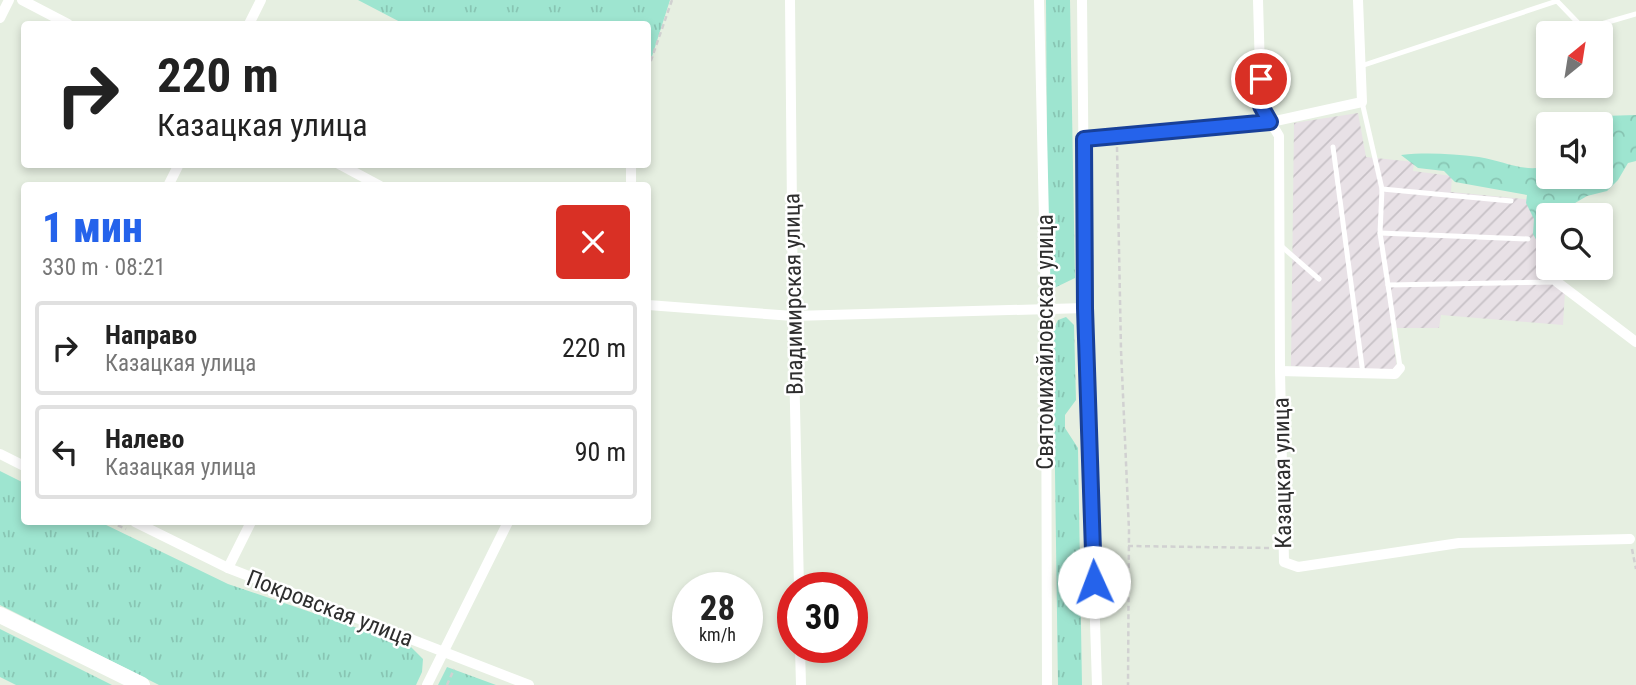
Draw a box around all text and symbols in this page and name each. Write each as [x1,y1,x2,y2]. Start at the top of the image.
north arrow [1536,21,1614,98]
map controls [1536,21,1613,280]
text: 220 m [157,47,279,104]
icon: right [42,49,133,140]
pin [1231,49,1291,109]
icon: arrive [1242,60,1280,98]
text: Казацкая улица [157,106,368,144]
button: sound [1536,112,1613,189]
street label: Владимирская улица [778,193,809,395]
text: 1 мин [42,203,143,252]
button: search [1536,203,1613,280]
button: close [556,205,630,279]
street label: Святомихайловская улица [1032,214,1059,470]
text: 330 m · 08:21 [42,254,166,281]
text: Направо [105,320,197,350]
icon: right [46,329,84,367]
text: 220 m [562,333,626,363]
text: Казацкая улица [105,350,256,377]
street label: Казацкая улица [1268,397,1297,549]
text: Налево [105,424,185,454]
icon: left [46,433,84,471]
text: 90 m [575,437,626,467]
text: Казацкая улица [105,454,256,481]
position arrow [1057,545,1131,619]
street label: Покровская улица [243,564,417,653]
speed limit sign: 30 [777,572,868,663]
text: 28 [700,588,735,629]
text: km/h [699,624,736,645]

